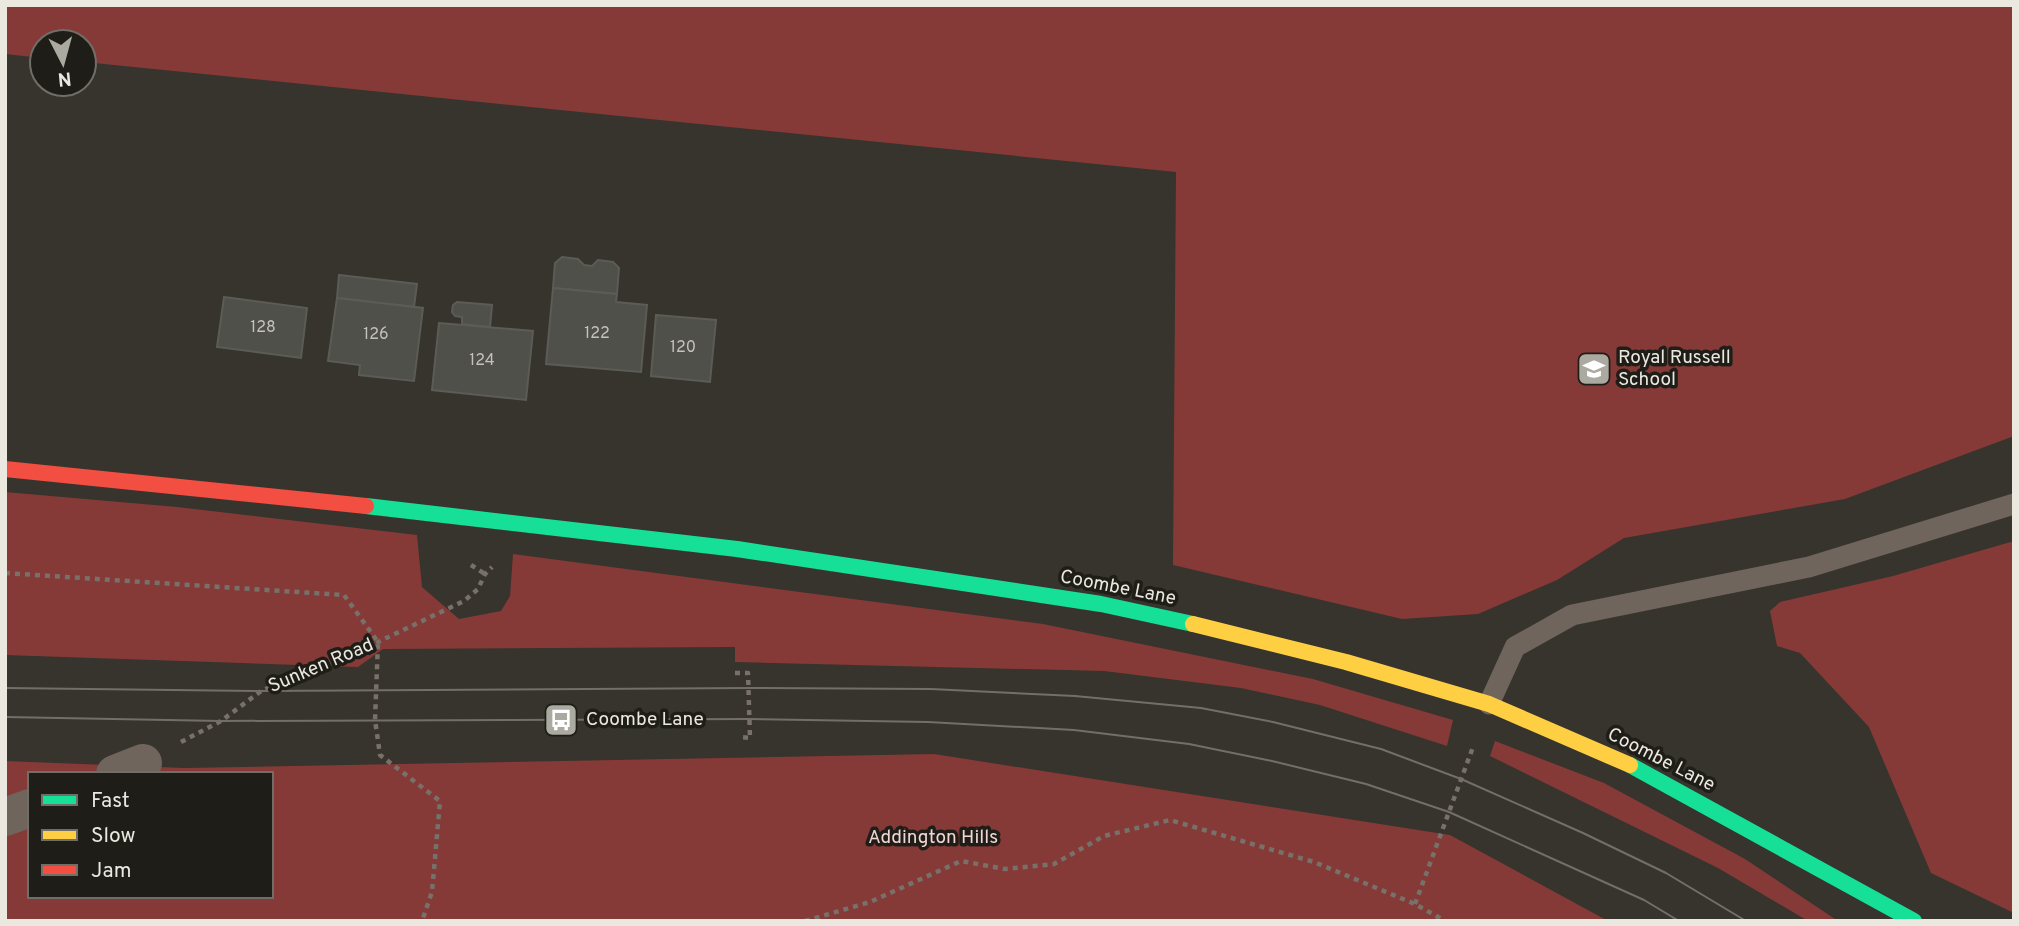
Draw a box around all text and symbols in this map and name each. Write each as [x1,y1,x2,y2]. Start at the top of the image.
north arrow [28,28,98,98]
text: N [57,65,73,91]
house number: 128 [250,318,276,338]
house number: 122 [584,324,610,344]
house number: 126 [363,325,389,345]
house number: 120 [670,338,696,358]
place label: Royal Russell School [1618,346,1731,392]
school or university icon: Royal Russell School [1575,350,1613,388]
house number: 124 [469,351,495,371]
street label: Coombe Lane [1058,565,1178,611]
street label: Sunken Road [265,633,377,699]
bus stop icon: Coombe Lane [542,701,580,739]
place label: Coombe Lane [586,708,704,732]
street label: Coombe Lane [1603,723,1719,797]
legend [28,772,273,898]
text: Fast [91,788,130,815]
text: Slow [91,823,136,850]
park label: Addington Hills [868,826,998,850]
text: Jam [91,858,132,885]

